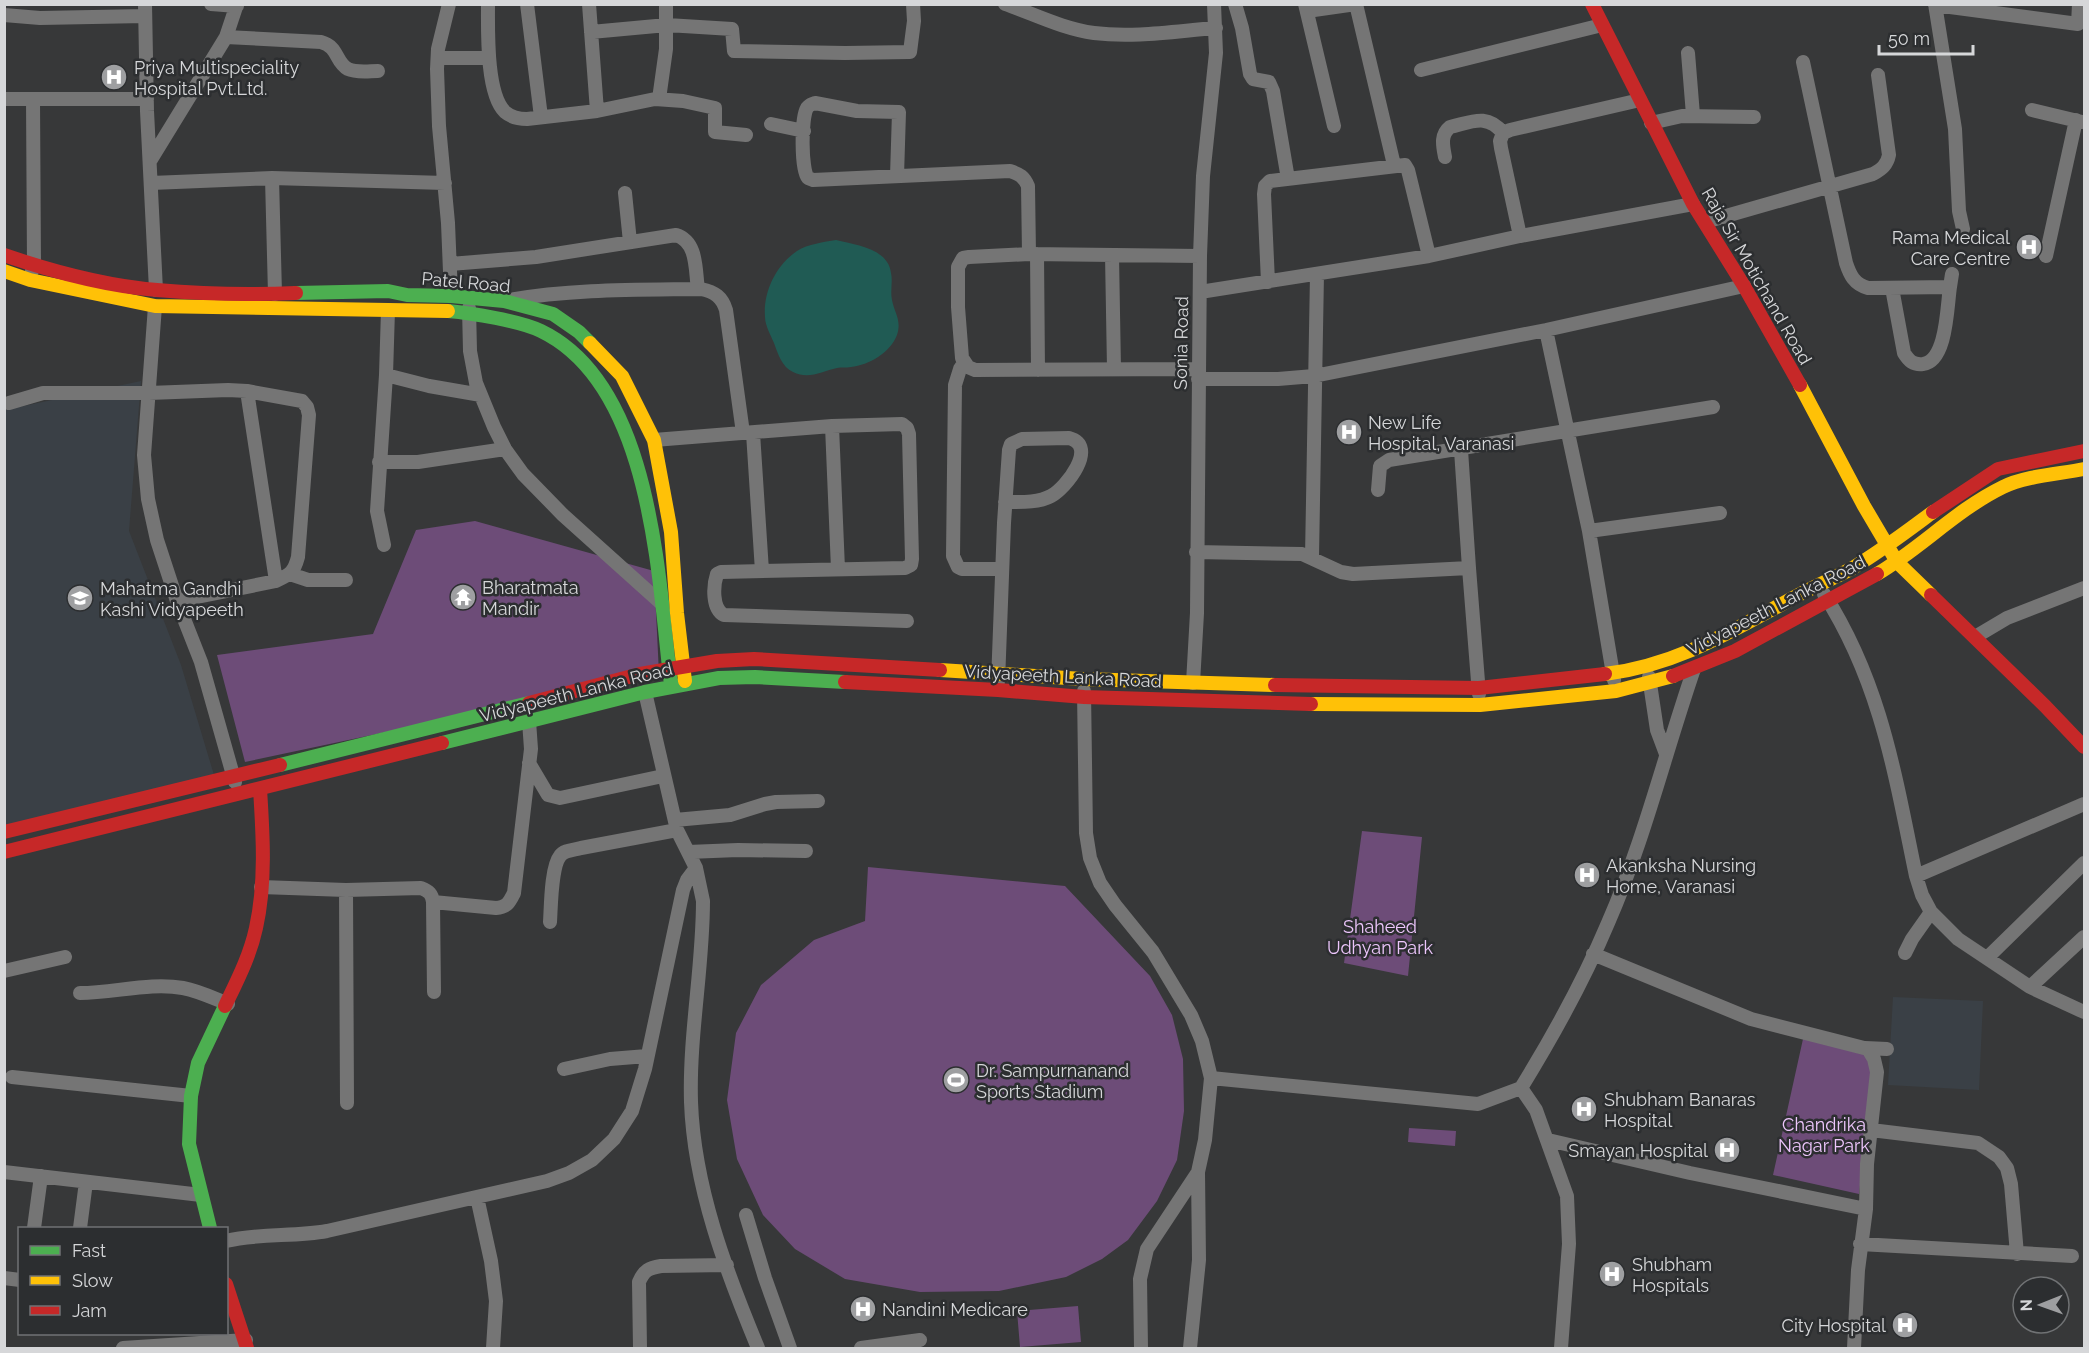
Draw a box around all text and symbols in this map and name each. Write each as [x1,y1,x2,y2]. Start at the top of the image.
scale bar [1879,18,1974,56]
text: 50 m [1888,28,1930,49]
place label: Priya Multispeciality Hospital Pvt.Ltd. [134,57,300,99]
hospital icon: Priya Multispeciality Hospital Pvt.Ltd. [99,62,129,92]
street label: Raja Sir Motichand Road [1698,184,1816,368]
place label: Rama Medical Care Centre [1892,227,2010,269]
hospital icon: Rama Medical Care Centre [2014,232,2044,262]
street label: Patel Road [421,268,511,296]
street label: Sonia Road [1170,296,1192,390]
place label: New Life Hospital, Varanasi [1368,412,1514,454]
hospital icon: New Life Hospital, Varanasi [1334,417,1364,447]
street label: Vidyapeeth Lanka Road [1683,551,1869,659]
place label: Bharatmata Mandir [482,577,578,619]
place label: Mahatma Gandhi Kashi Vidyapeeth [100,578,244,620]
temple icon: Bharatmata Mandir [448,582,478,612]
school or university icon: Mahatma Gandhi Kashi Vidyapeeth [65,583,95,613]
street label: Vidyapeeth Lanka Road [477,658,675,726]
street label: Vidyapeeth Lanka Road [964,660,1162,692]
place label: Akanksha Nursing Home, Varanasi [1606,855,1756,897]
hospital icon: Akanksha Nursing Home, Varanasi [1572,860,1602,890]
park label: Shaheed Udhyan Park [1327,916,1433,958]
place label: Dr. Sampurnanand Sports Stadium [976,1060,1129,1102]
sports icon: Dr. Sampurnanand Sports Stadium [941,1065,971,1095]
place label: Shubham Banaras Hospital [1604,1089,1756,1131]
hospital icon: Shubham Banaras Hospital [1569,1094,1599,1124]
park label: Chandrika Nagar Park [1778,1114,1870,1156]
hospital icon: Smayan Hospital [1712,1135,1742,1165]
place label: Smayan Hospital [1568,1140,1708,1161]
legend [18,1227,228,1335]
text: Fast [72,1240,106,1261]
place label: Shubham Hospitals [1632,1254,1712,1296]
hospital icon: Shubham Hospitals [1597,1259,1627,1289]
text: Slow [72,1270,113,1291]
north arrow [2011,1275,2071,1335]
hospital icon: Nandini Medicare [848,1294,878,1324]
place label: Nandini Medicare [882,1299,1028,1320]
text: N [2017,1299,2036,1312]
text: Jam [72,1300,107,1321]
hospital icon: City Hospital [1890,1310,1920,1340]
place label: City Hospital [1782,1315,1886,1336]

